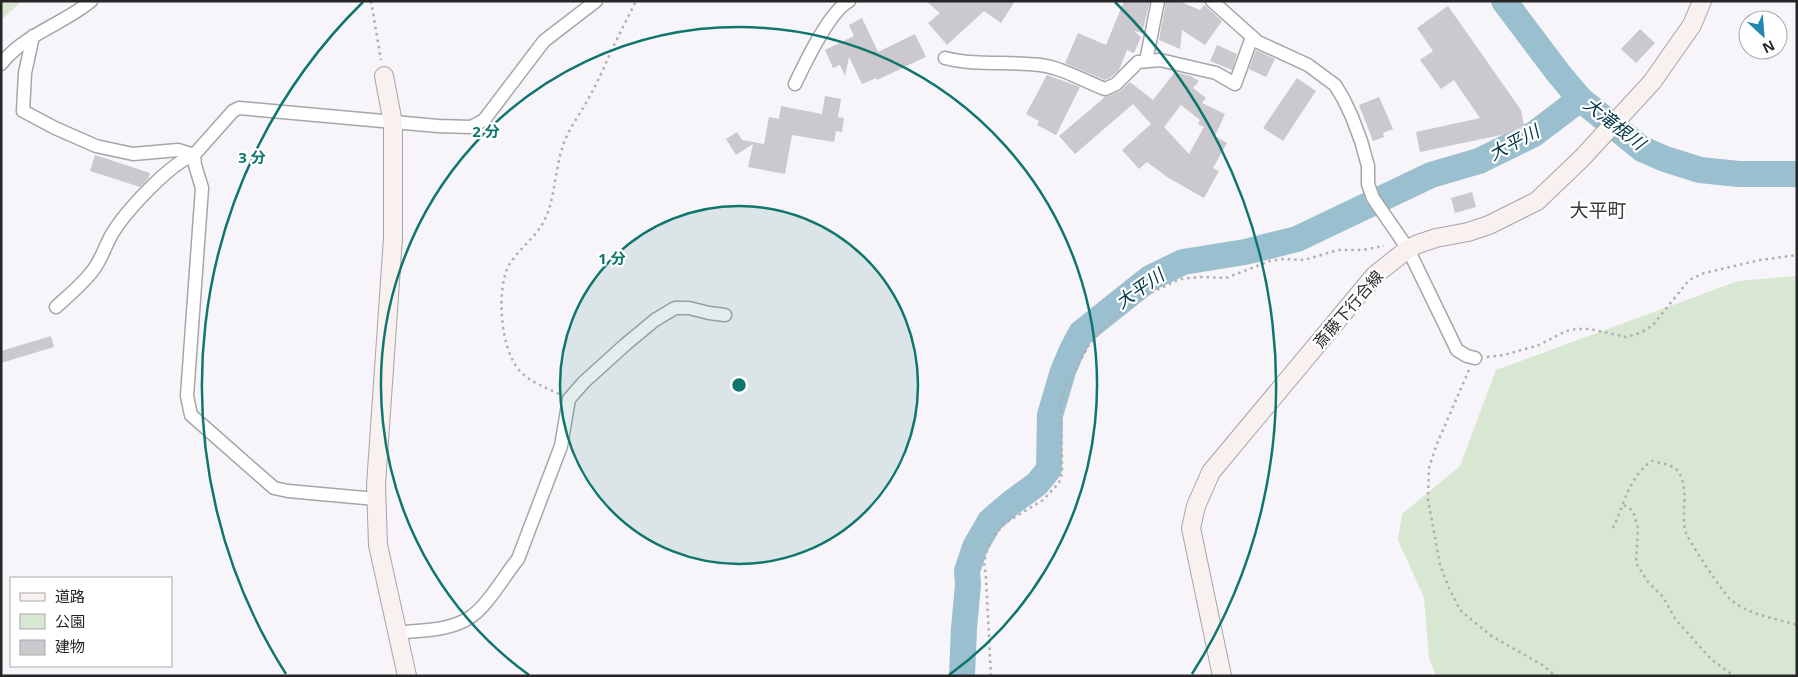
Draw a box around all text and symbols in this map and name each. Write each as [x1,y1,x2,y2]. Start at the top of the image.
north arrow [1738,10,1788,60]
text: N [1760,36,1778,58]
water label: 大滝根川 [1579,92,1652,156]
water label: 大平川 [1484,118,1545,165]
text: 2 分 [472,121,500,141]
text: 3 分 [238,147,266,167]
district label: 大平町 [1569,197,1627,223]
text: 1 分 [598,248,626,268]
water label: 大平川 [1110,262,1170,313]
street label: 斎藤下行合線 [1308,266,1388,352]
centre of rings [730,376,748,394]
legend [10,577,172,667]
text: 道路 [55,586,85,606]
text: 公園 [55,611,85,631]
text: 建物 [55,636,85,656]

